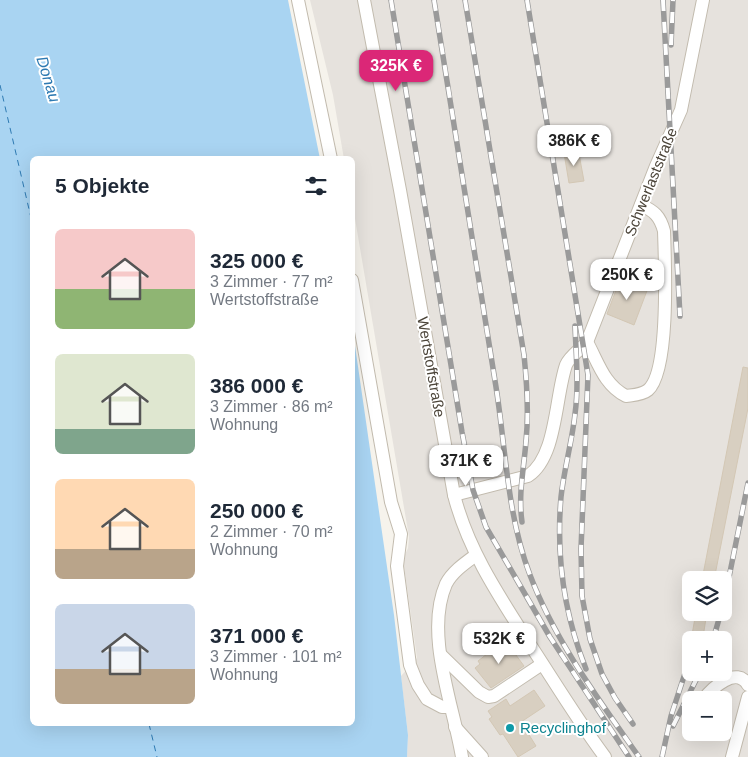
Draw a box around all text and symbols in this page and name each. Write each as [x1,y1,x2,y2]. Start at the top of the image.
pin: 325K € [355,49,437,92]
water label: Donau [33,54,64,104]
text: 325K € [370,57,422,74]
pin: 386K € [533,124,615,167]
street label: Schwerlaststraße [621,125,680,239]
text: 386K € [548,132,600,149]
icon: filters [302,172,330,200]
text: 5 Objekte [55,174,150,197]
icon: home [95,249,155,309]
text: 325 000 € [210,249,303,272]
pin: 250K € [586,258,668,301]
text: 250K € [601,266,653,283]
text: 3 Zimmer · 77 m² [210,273,333,290]
text: Wertstoffstraße [210,291,319,308]
street label: Wertstoffstraße [414,315,449,419]
icon: home [95,374,155,434]
text: 386 000 € [210,374,303,397]
text: 3 Zimmer · 86 m² [210,398,333,415]
text: Wohnung [210,416,278,433]
pin: 371K € [425,444,507,487]
text: 371K € [440,452,492,469]
icon: home [95,499,155,559]
text: 250 000 € [210,499,303,522]
text: 2 Zimmer · 70 m² [210,523,333,540]
text: Wohnung [210,541,278,558]
map controls [682,571,732,741]
button: layers [682,571,732,621]
pin: 532K € [458,622,540,665]
icon: home [95,624,155,684]
text: 371 000 € [210,624,303,647]
text: 532K € [473,630,525,647]
button: + [682,631,732,681]
text: 3 Zimmer · 101 m² [210,648,342,665]
text: Wohnung [210,666,278,683]
button: − [682,691,732,741]
place label: Recyclinghof [520,719,607,736]
marker: Recyclinghof [504,722,516,734]

